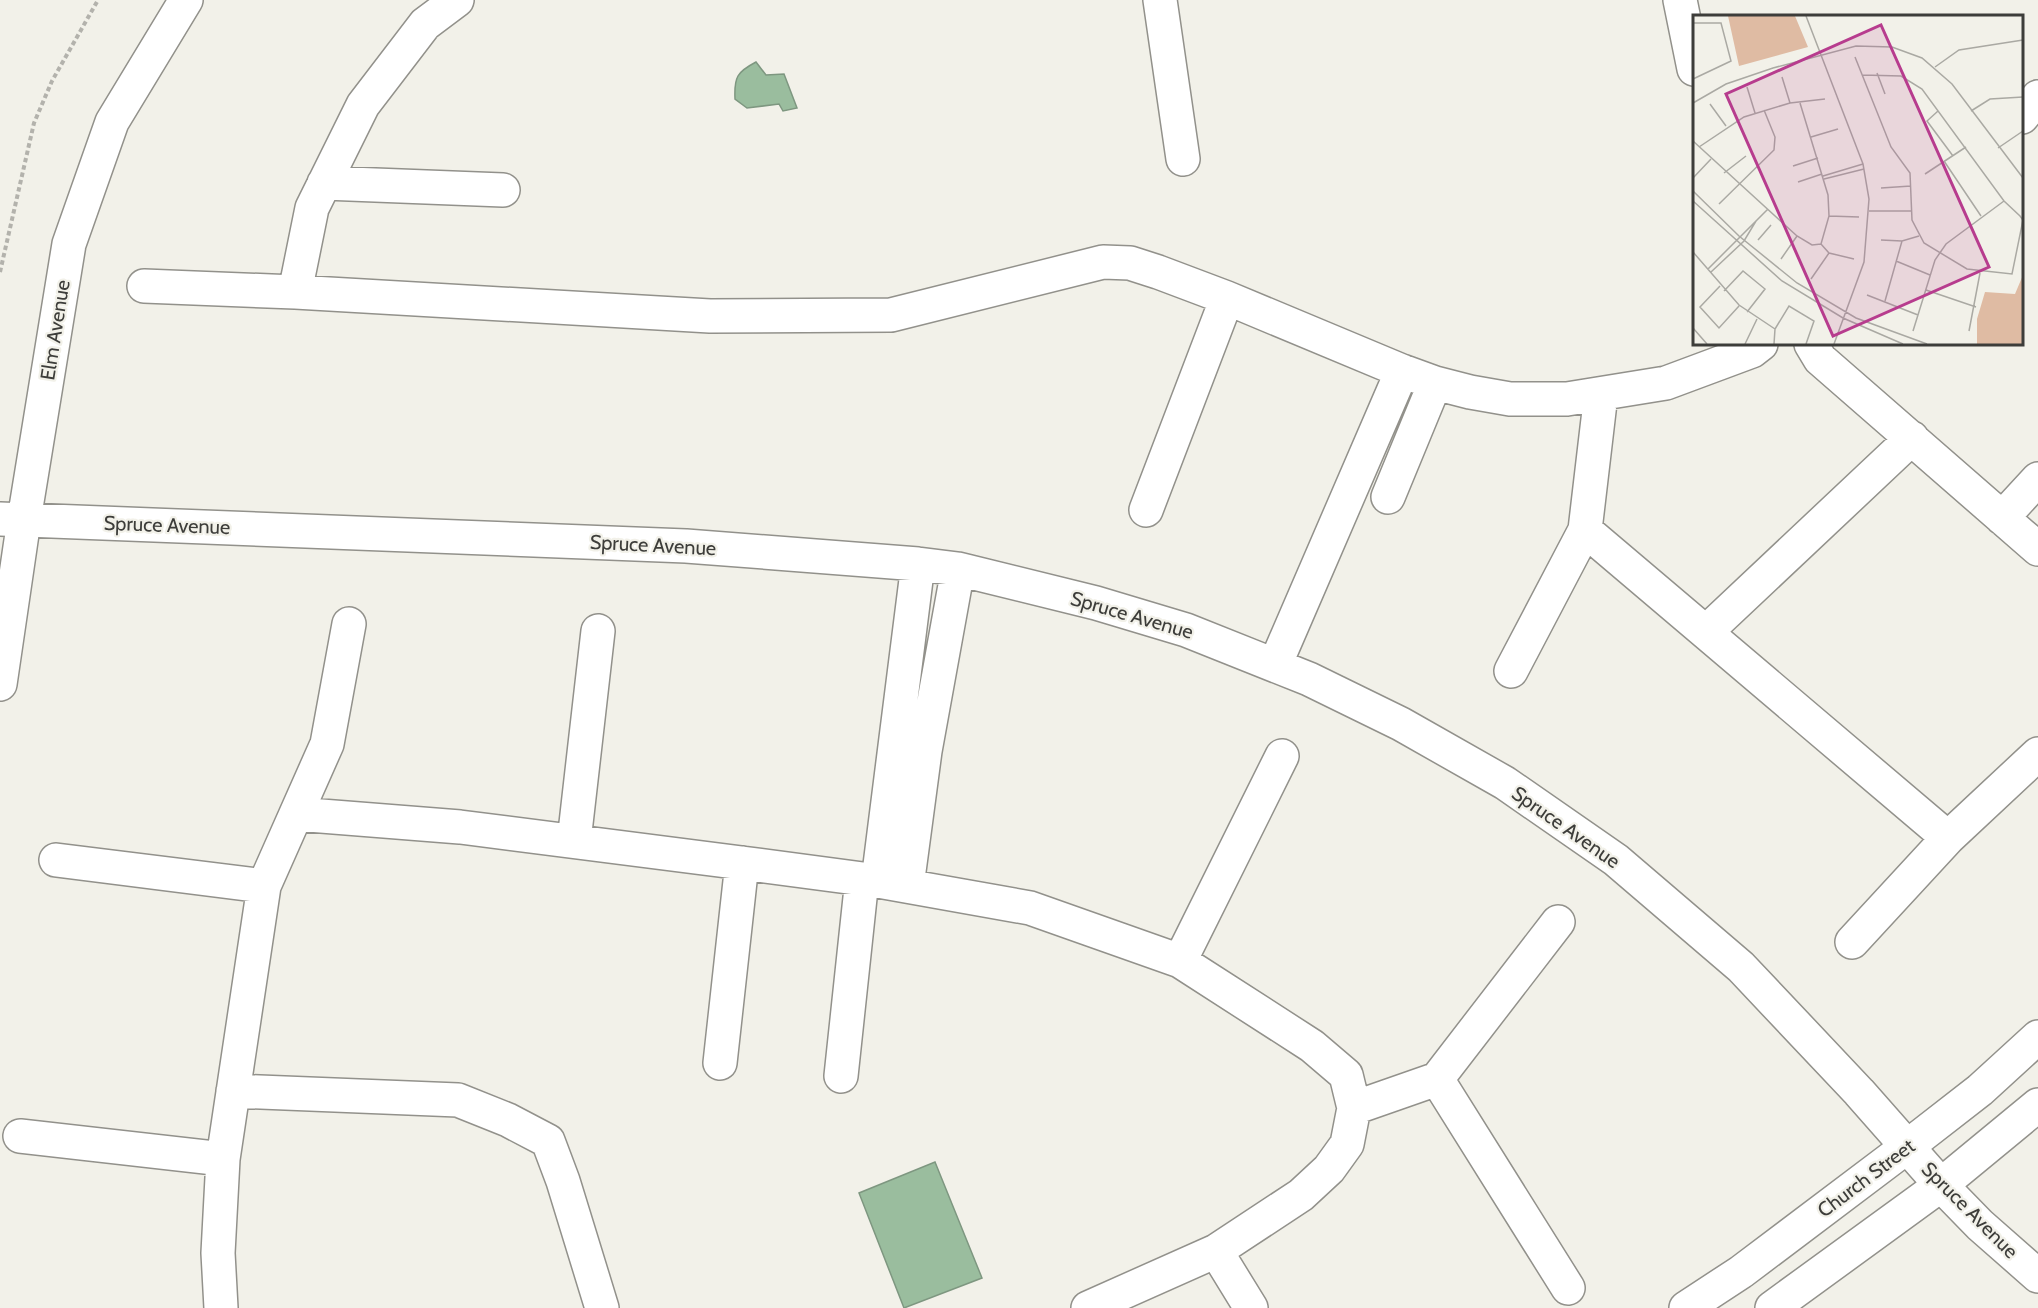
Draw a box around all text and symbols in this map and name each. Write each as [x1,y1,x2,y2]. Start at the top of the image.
inset map [1693,15,2023,345]
street label: Elm Avenue [35,278,75,382]
street label: Spruce Avenue [103,511,231,539]
street label: Spruce Avenue [589,530,717,560]
street label: Spruce Avenue [1068,586,1196,644]
street label: Spruce Avenue [1507,781,1625,873]
street label: Church Street [1813,1134,1920,1222]
street label: Spruce Avenue [1917,1157,2023,1263]

